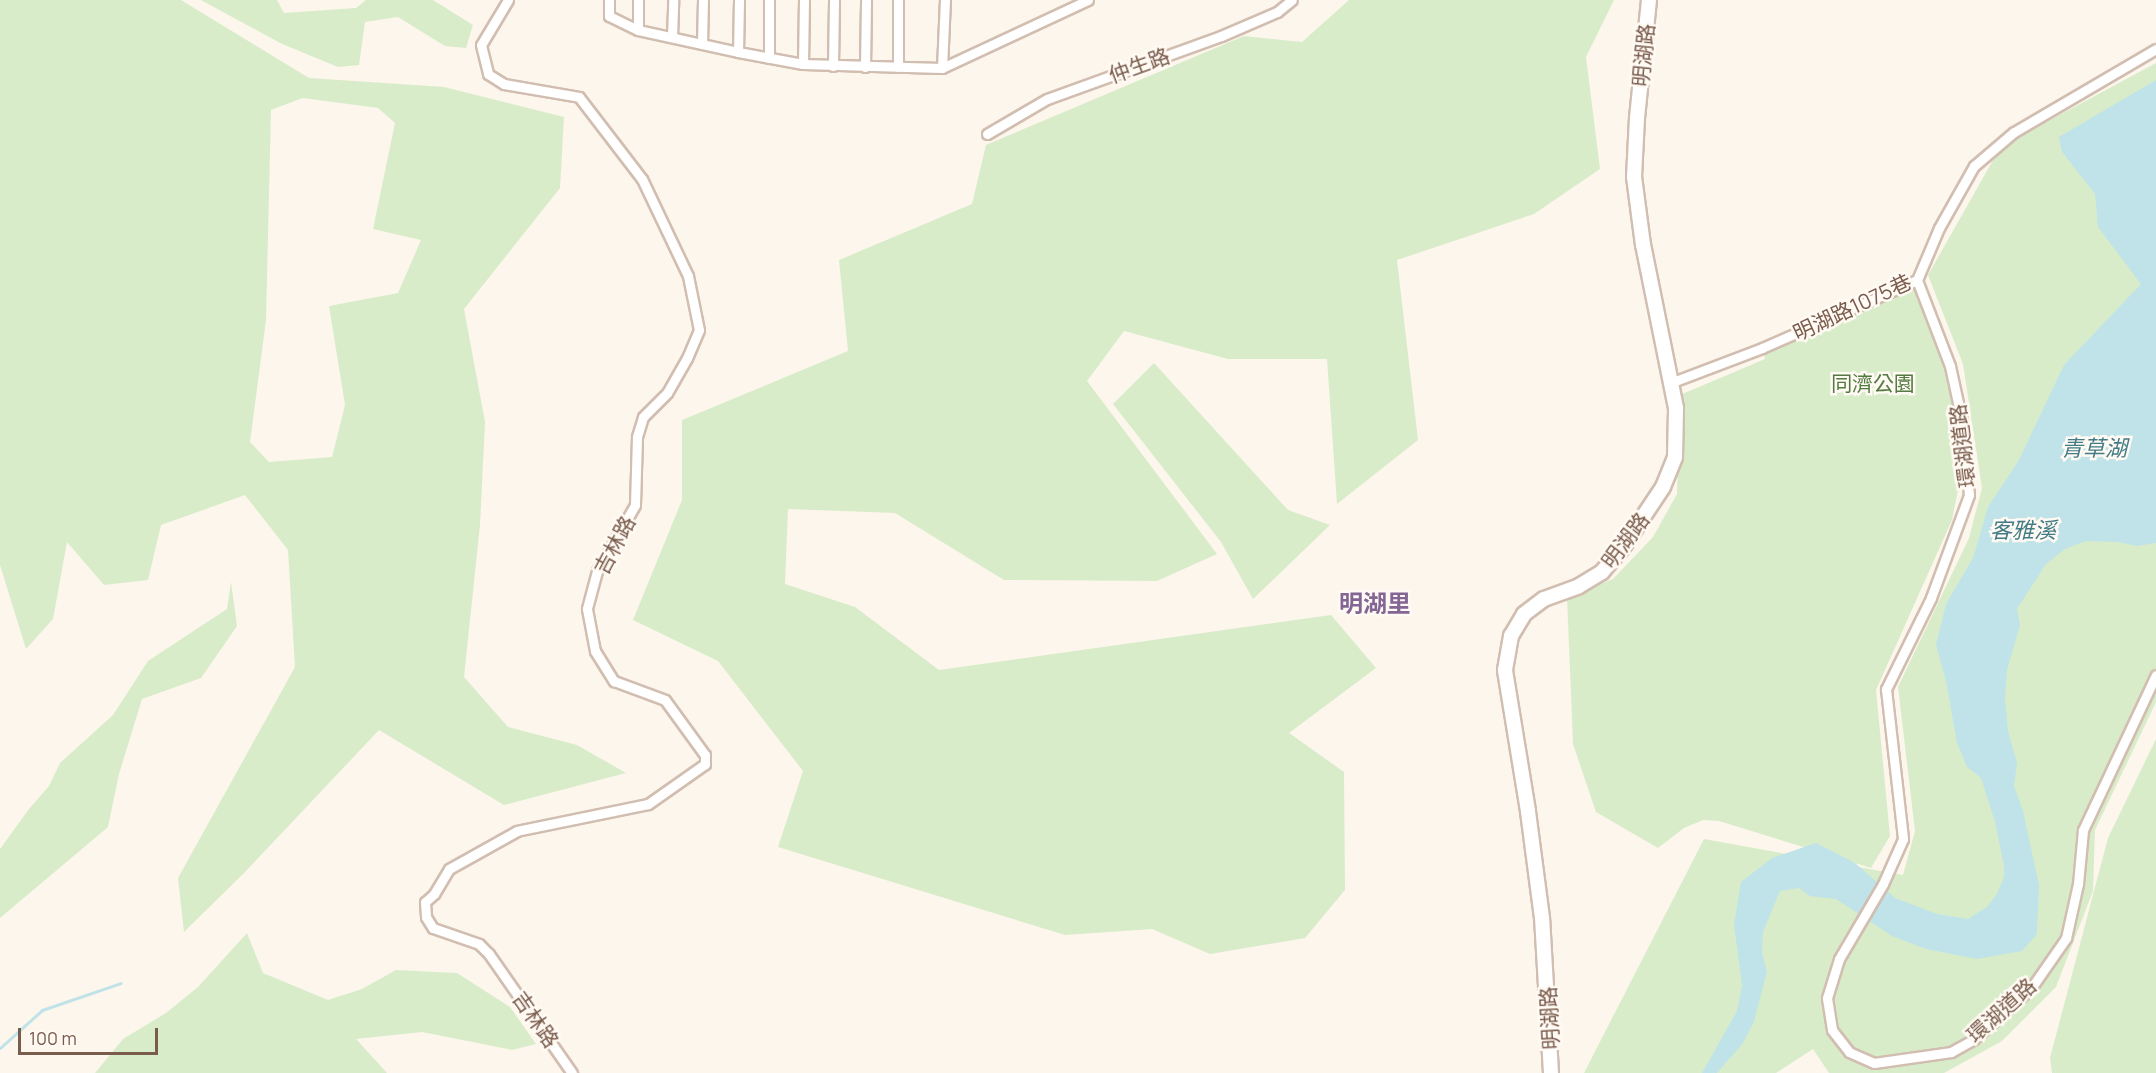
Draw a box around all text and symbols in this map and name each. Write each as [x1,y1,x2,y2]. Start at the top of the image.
street label: 明湖路 [1627,22,1659,88]
street label: 仲生路 [1105,42,1173,88]
street label: 明湖路1075巷 [1789,269,1915,345]
park label: 同濟公園 [1831,370,1915,396]
street label: 環湖道路 [1944,403,1980,489]
water label: 青草湖 [2061,436,2127,462]
street label: 明湖路 [1596,507,1654,573]
street label: 吉林路 [588,511,640,579]
water label: 客雅溪 [1990,518,2056,544]
district label: 明湖里 [1339,589,1411,617]
street label: 環湖道路 [1961,973,2041,1047]
street label: 吉林路 [508,986,564,1052]
street label: 明湖路 [1535,986,1563,1050]
scale bar [21,1016,160,1054]
text: 100 m [29,1026,77,1050]

